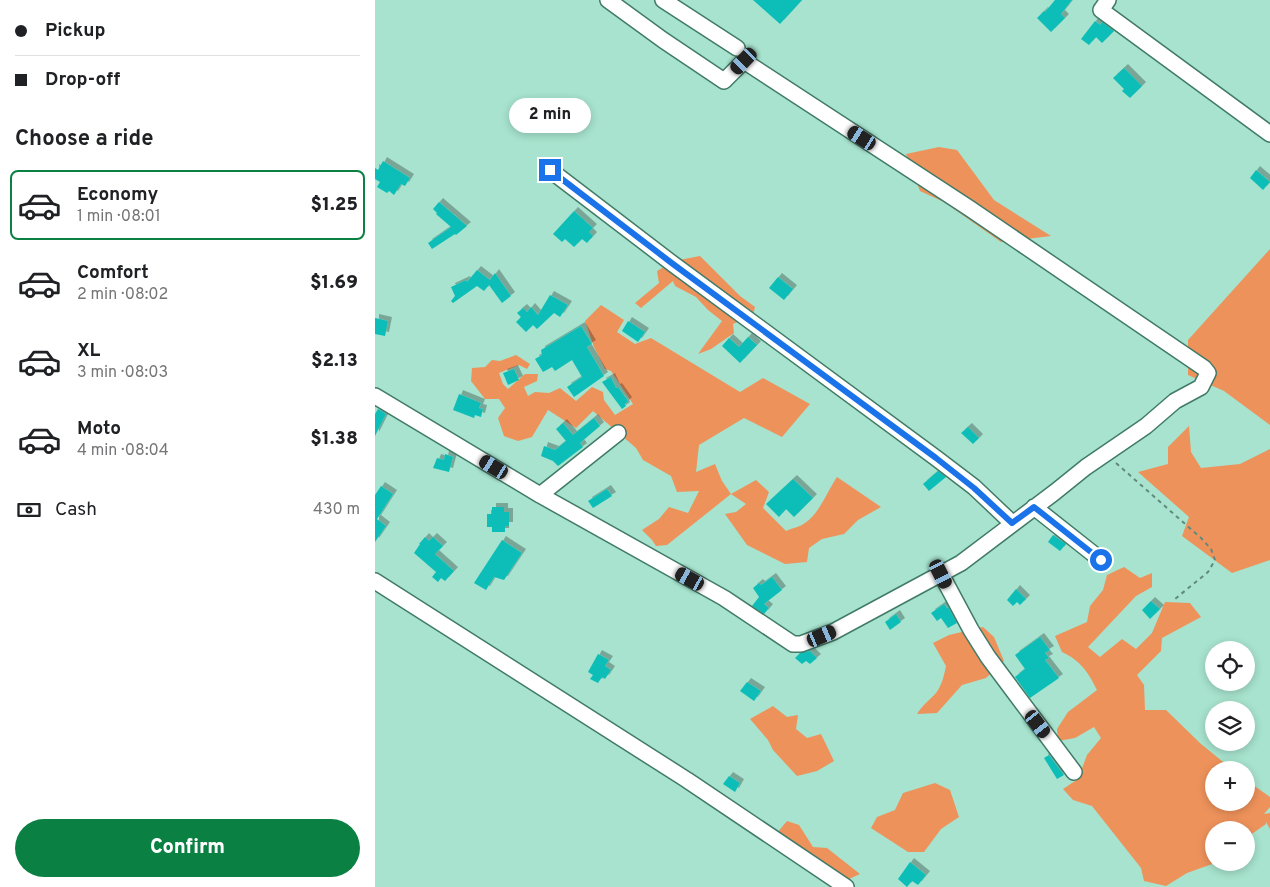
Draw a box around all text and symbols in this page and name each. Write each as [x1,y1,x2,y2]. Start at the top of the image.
text: Pickup [45,19,105,43]
car [728,45,759,77]
text: Drop-off [45,68,120,92]
callout: 2 min [509,98,591,132]
text: 2 min [529,105,571,125]
car [845,124,878,152]
text: Choose a ride [15,126,153,153]
route end [539,159,561,181]
icon: car [17,183,62,228]
text: Economy [77,183,158,207]
text: $1.25 [311,193,358,217]
text: 1 min · 08:01 [77,207,161,227]
icon: car [17,261,62,306]
text: Comfort [77,261,149,285]
text: $1.69 [310,271,358,295]
text: 2 min · 08:02 [77,285,168,305]
icon: car [17,339,62,384]
text: XL [77,339,100,363]
text: $2.13 [311,349,358,373]
text: 3 min · 08:03 [77,363,168,383]
icon: car [17,417,62,462]
text: Moto [77,417,121,441]
text: $1.38 [310,427,358,451]
text: 4 min · 08:04 [77,441,169,461]
car [477,453,510,481]
icon: cash [15,496,43,524]
text: Cash [55,498,97,522]
text: 430 m [313,500,360,520]
route start [1090,549,1112,571]
car [927,557,954,591]
car [673,565,706,593]
car [805,623,838,649]
map controls [1205,641,1255,871]
button: locate [1205,641,1255,691]
button: layers [1205,701,1255,751]
car [1022,708,1053,740]
button: + [1205,761,1255,811]
button: Confirm [15,819,360,877]
button: − [1205,821,1255,871]

